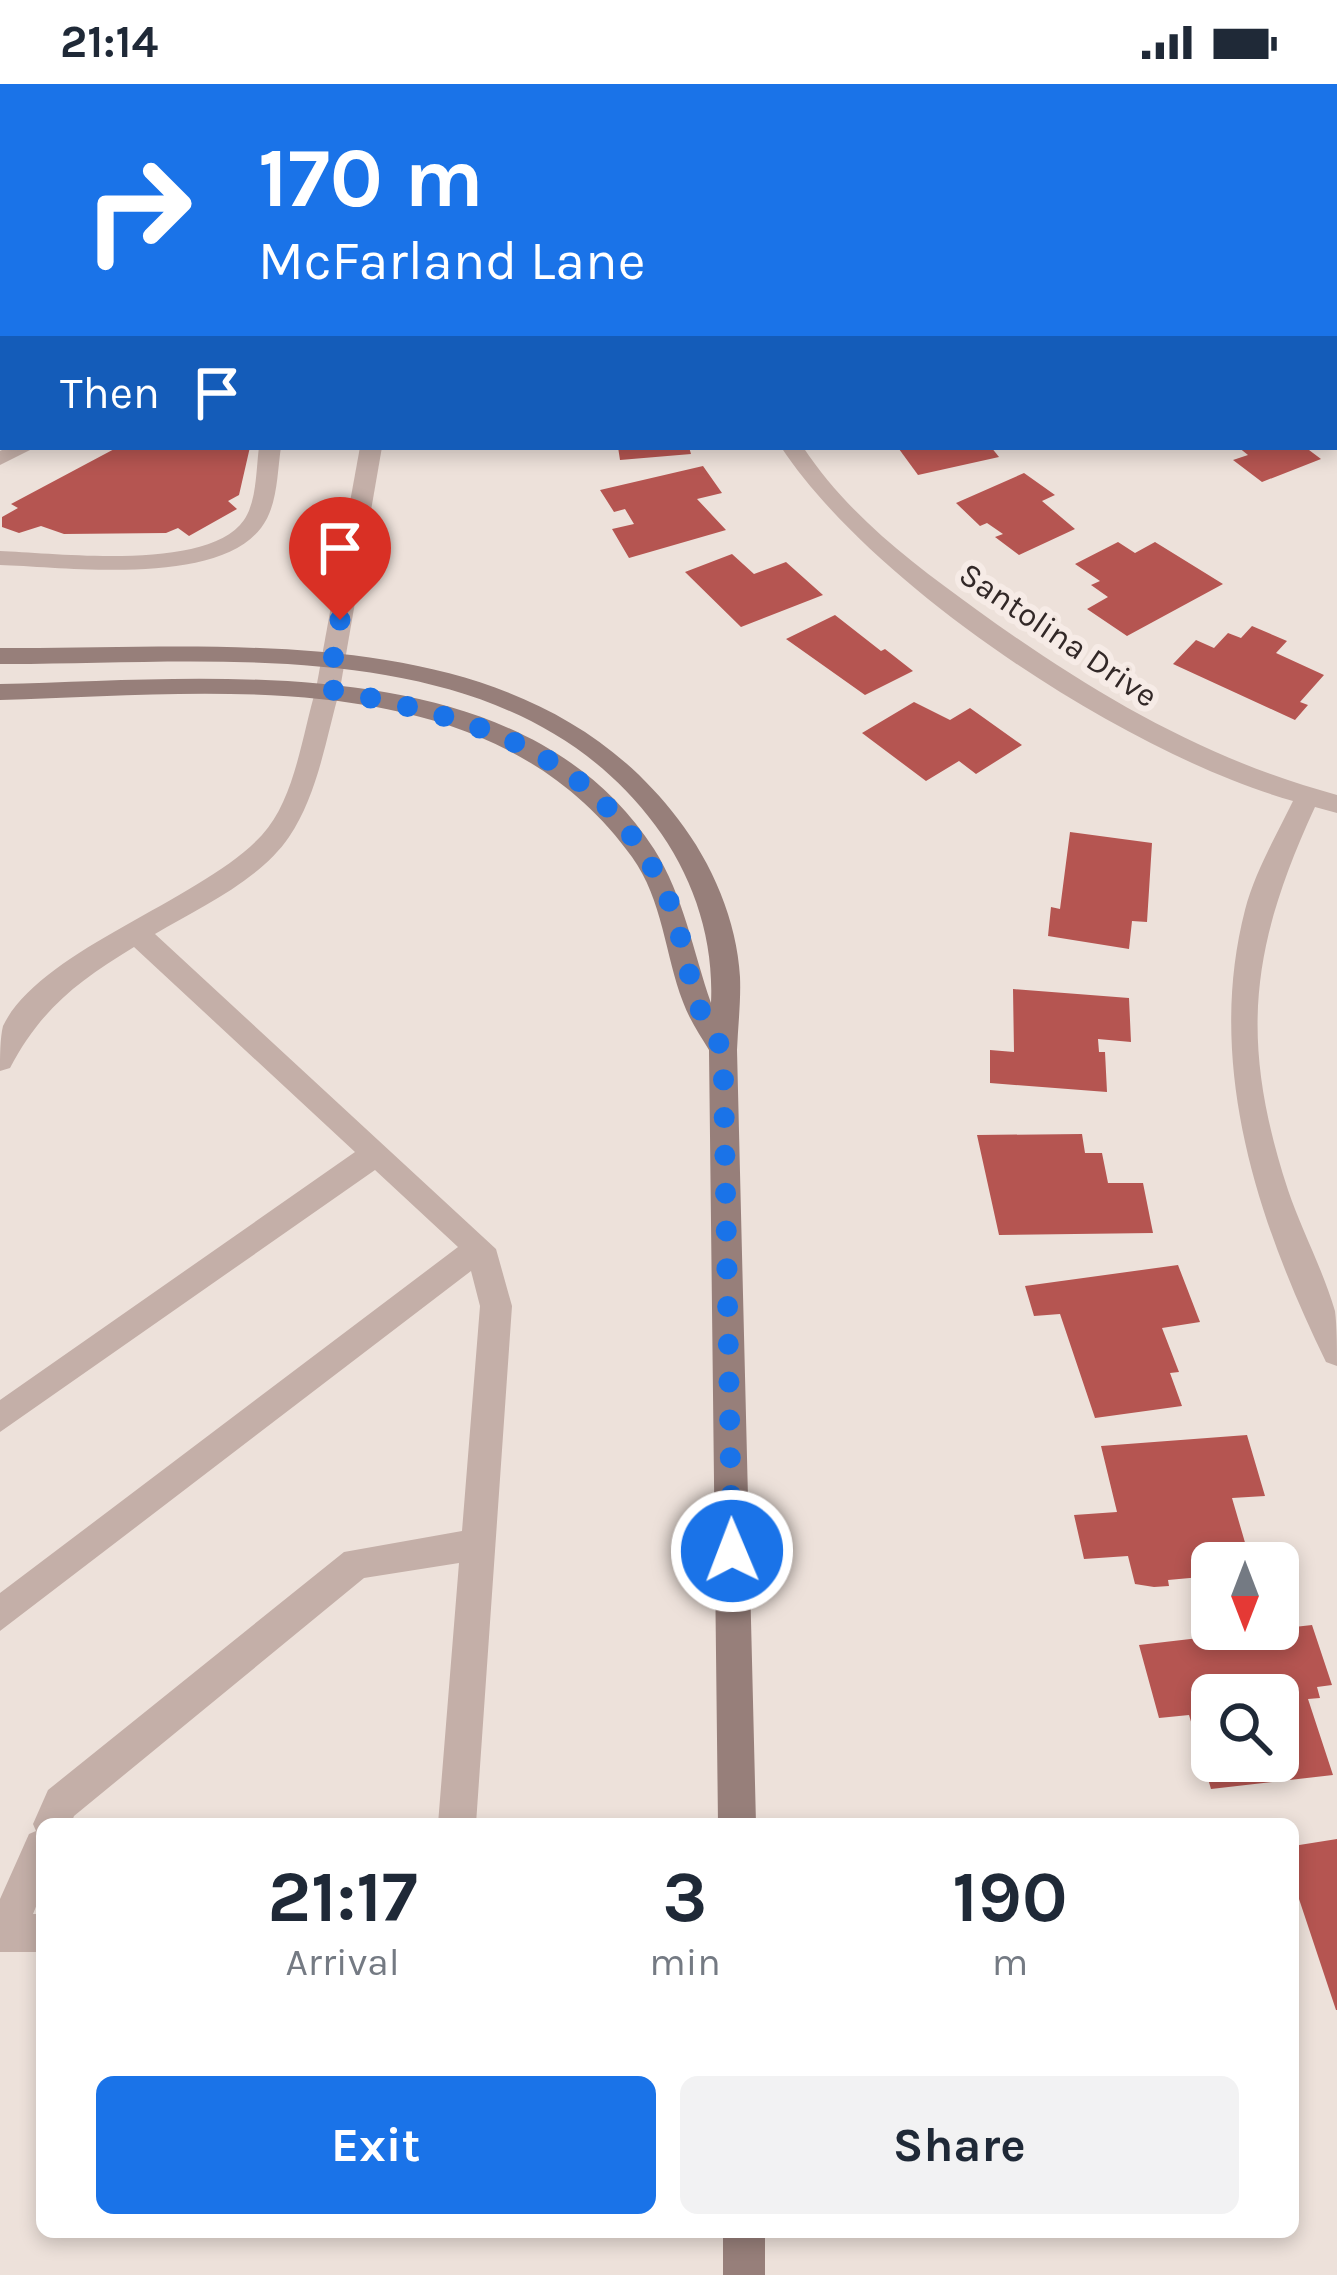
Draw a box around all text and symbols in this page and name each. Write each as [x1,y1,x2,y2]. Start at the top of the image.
text: 21:14 [60,16,158,68]
text: 170 m [258,129,484,227]
icon: right [60,132,216,288]
text: McFarland Lane [258,229,645,293]
icon: arrive [184,360,250,426]
text: Then [60,367,160,419]
pin [289,497,391,620]
icon: arrive [307,515,373,581]
street label: Santolina Drive [952,555,1165,715]
position arrow [669,1488,795,1614]
north arrow [1191,1542,1299,1650]
map controls [1191,1542,1299,1782]
button: search [1191,1674,1299,1782]
text: 21:17 [268,1855,418,1939]
text: 3 [663,1855,707,1939]
text: 190 [952,1855,1067,1939]
text: Arrival [285,1939,400,1985]
text: min [649,1939,721,1985]
text: m [992,1939,1028,1985]
button: Exit [96,2076,656,2214]
button: Share [680,2076,1239,2214]

